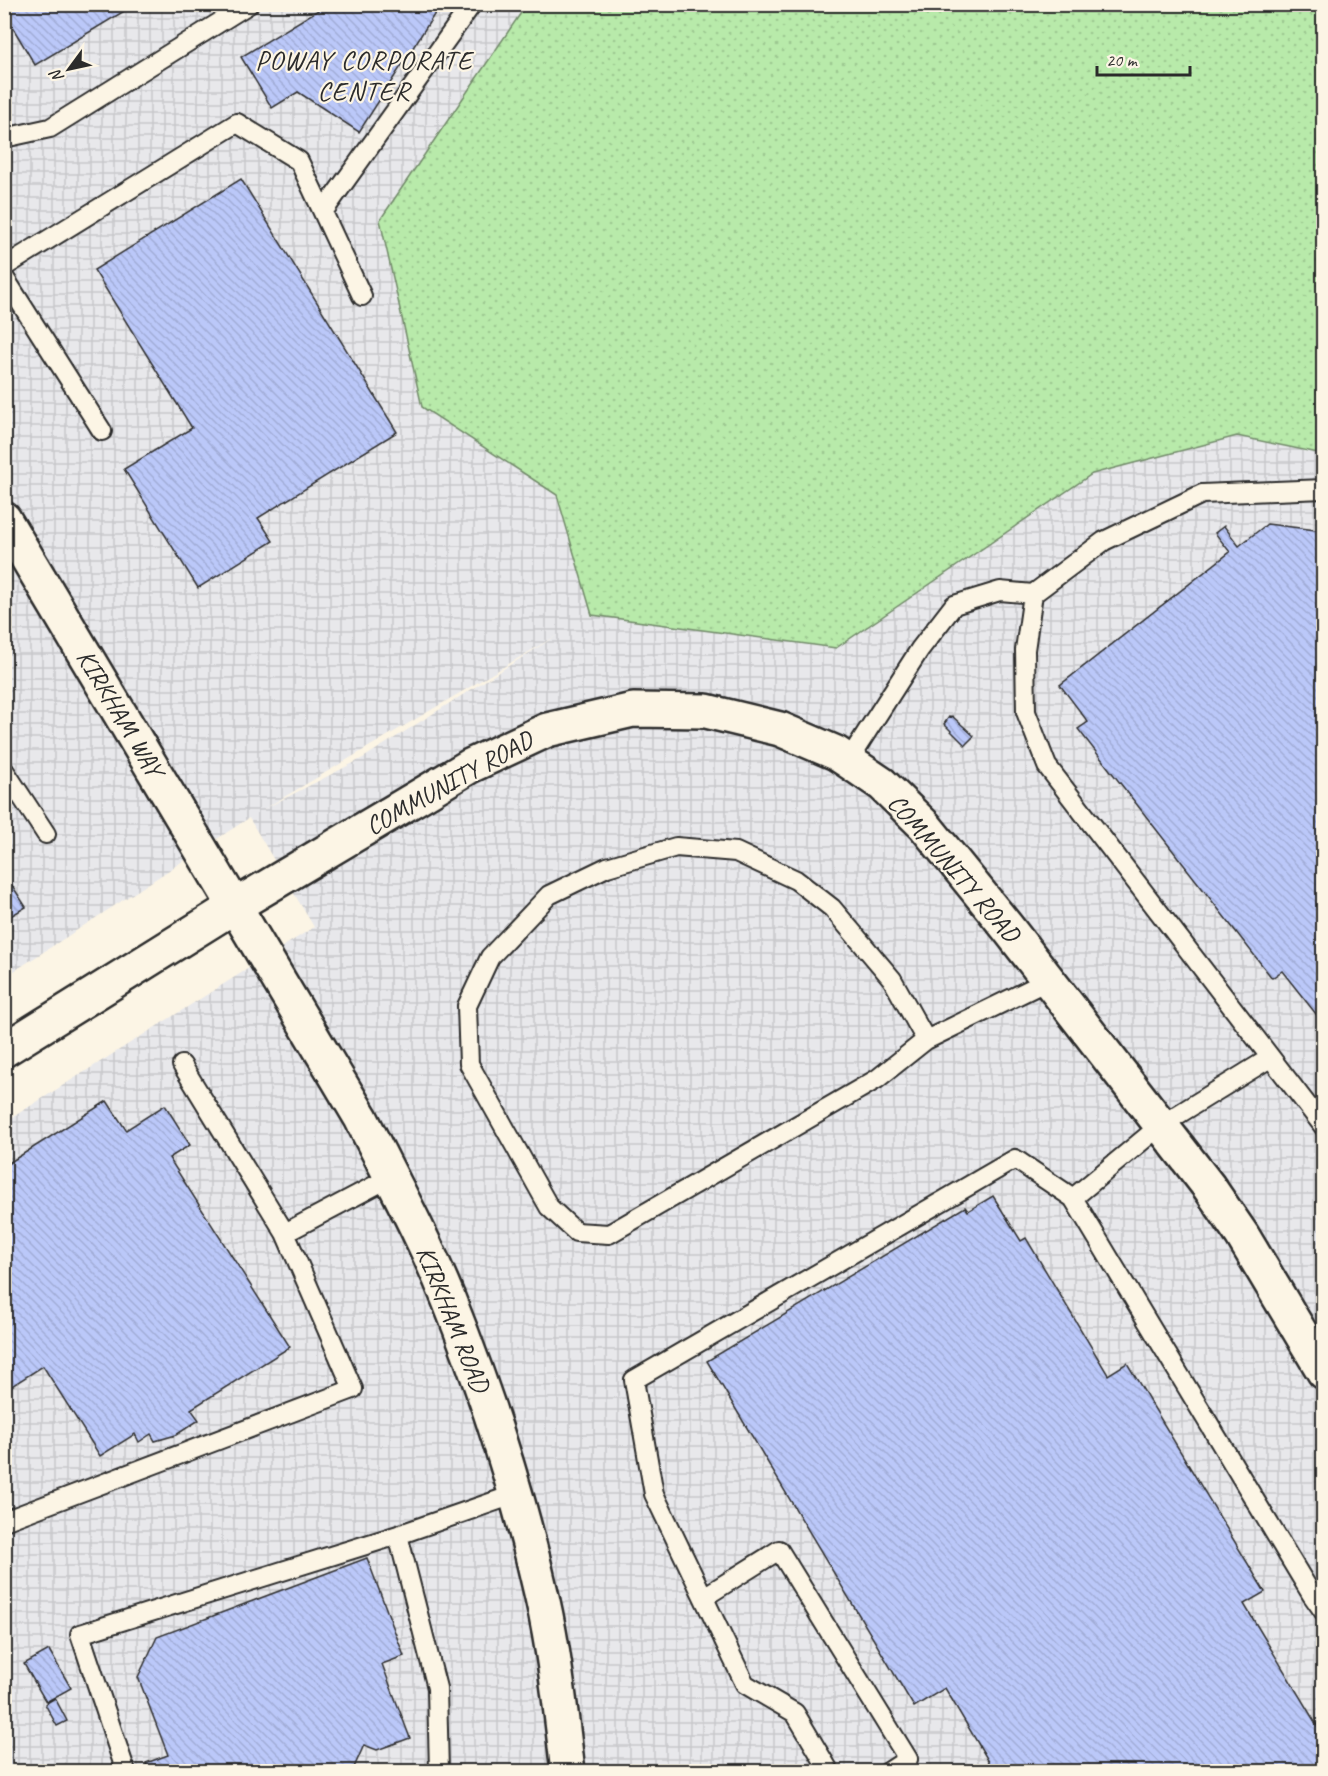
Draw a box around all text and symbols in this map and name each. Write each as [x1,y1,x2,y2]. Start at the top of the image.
north arrow [39,39,99,99]
scale bar [1097,39,1190,77]
district label: POWAY CORPORATE CENTER [255,43,475,108]
text: 20 m [1106,49,1139,71]
text: N [44,64,68,86]
street label: KIRKHAM WAY [69,643,173,787]
street label: COMMUNITY ROAD [360,722,540,843]
street label: COMMUNITY ROAD [880,787,1029,951]
street label: KIRKHAM ROAD [409,1241,498,1399]

